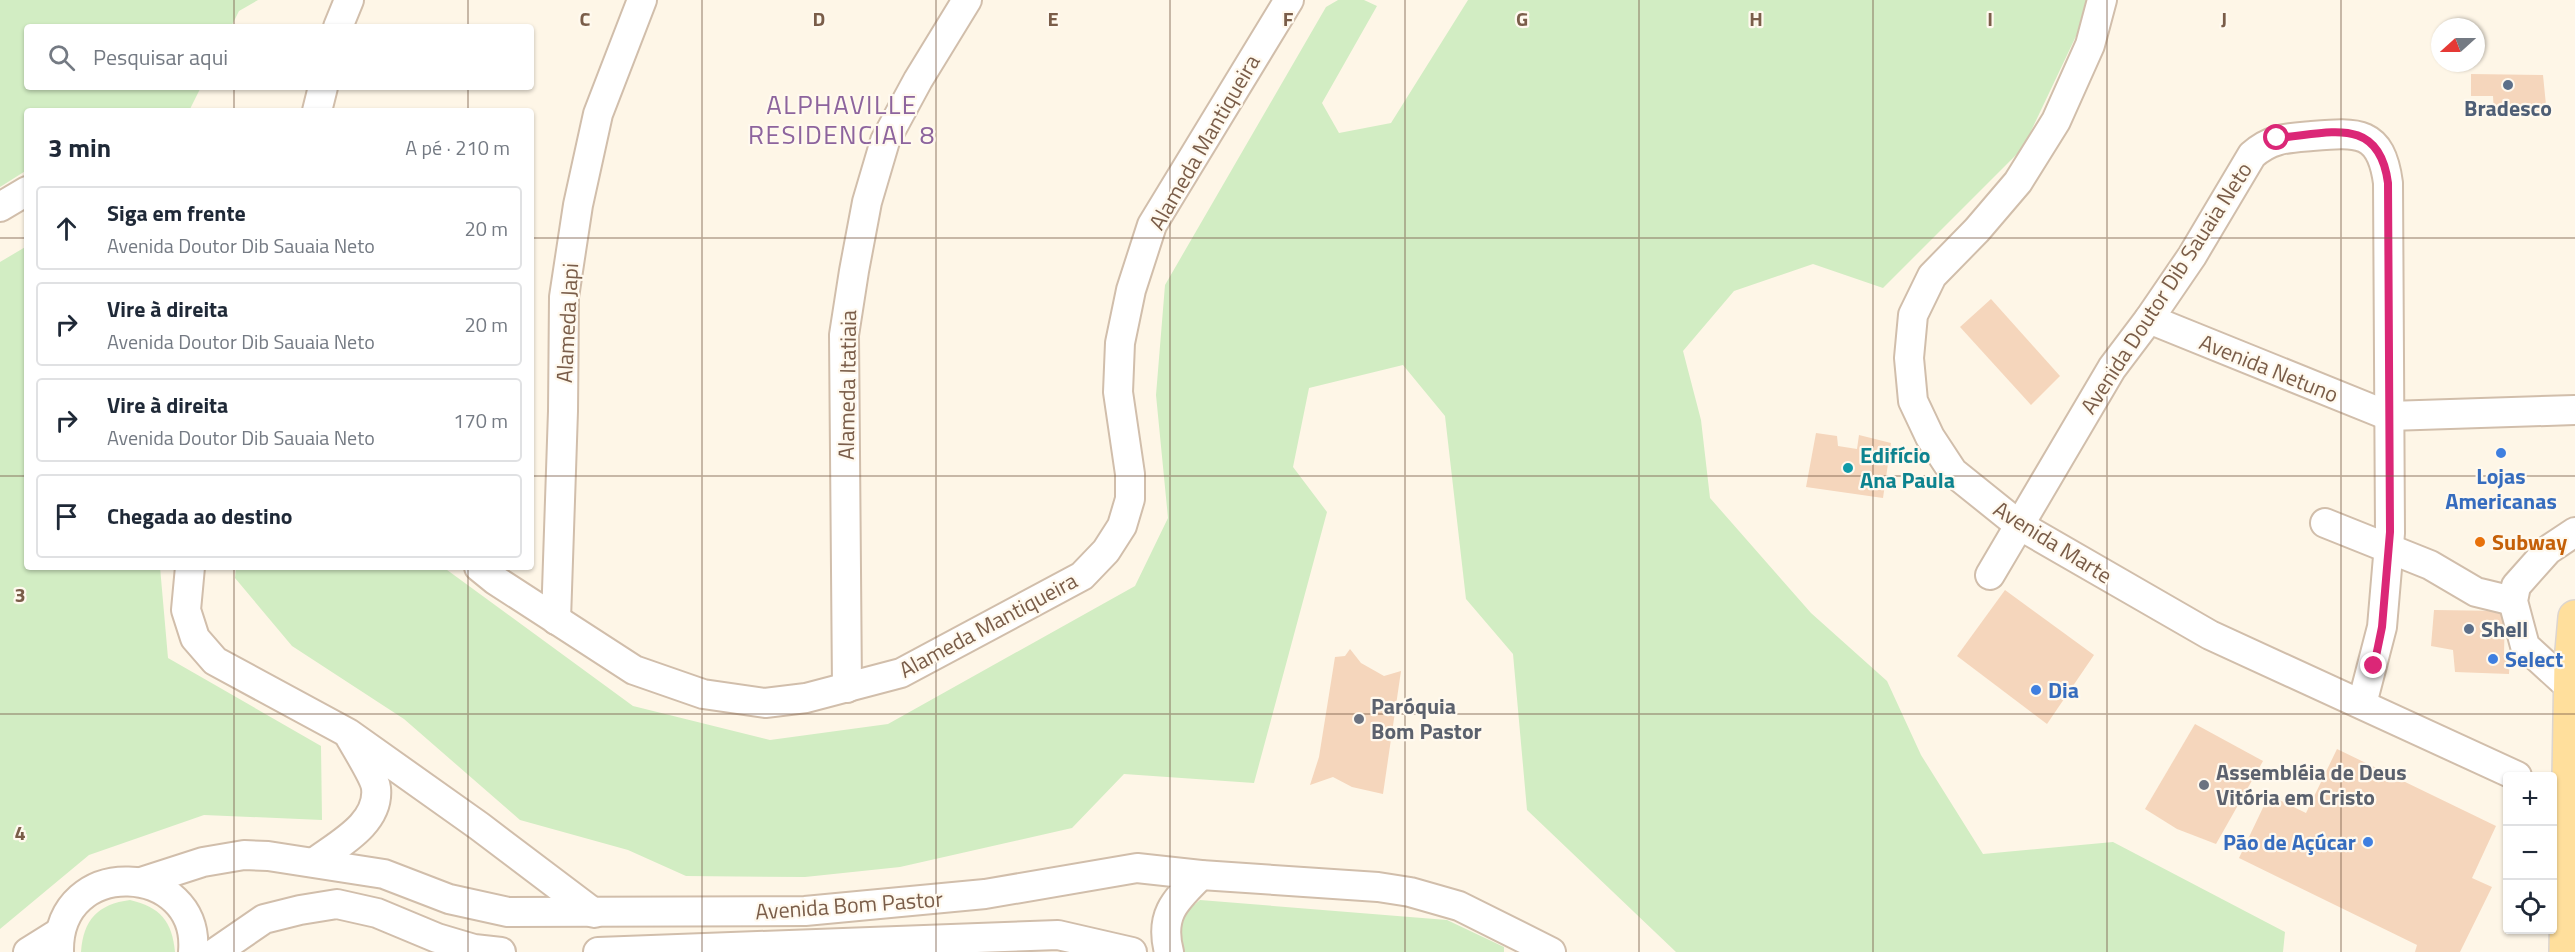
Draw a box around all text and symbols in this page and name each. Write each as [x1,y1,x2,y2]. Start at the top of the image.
text: C [580,3,591,34]
text: D [813,3,825,34]
text: E [1047,3,1059,34]
text: F [1283,3,1294,34]
text: G [1516,3,1528,34]
text: H [1749,3,1763,34]
text: I [1987,3,1993,34]
text: J [2221,3,2227,34]
north arrow [2431,18,2485,72]
search box [24,24,534,90]
text: Pesquisar aqui [93,40,228,74]
icon: search [45,41,78,74]
street label: Alameda Mantiqueira [1140,48,1268,236]
marker: Bradesco [2501,78,2515,92]
district label: ALPHAVILLE RESIDENCIAL 8 [748,85,936,154]
place label: Bradesco [2464,91,2552,125]
route start [2263,124,2289,150]
text: 3 min [48,128,111,167]
text: A pé · 210 m [405,132,510,163]
street label: Avenida Doutor Dib Sauaia Neto [2072,155,2260,421]
text: Siga em frente [107,196,246,230]
icon: ahead [50,212,83,245]
text: 20 m [464,213,508,244]
text: Avenida Doutor Dib Sauaia Neto [107,230,375,261]
street label: Alameda Japi [547,262,587,384]
text: Vire à direita [107,292,228,326]
icon: right [50,308,83,341]
text: 20 m [464,309,508,340]
street label: Alameda Itatiaia [829,310,865,460]
street label: Avenida Netuno [2194,325,2344,411]
text: Avenida Doutor Dib Sauaia Neto [107,326,375,357]
text: Vire à direita [107,388,228,422]
icon: right [50,404,83,437]
text: 170 m [453,405,508,436]
text: Avenida Doutor Dib Sauaia Neto [107,422,375,453]
place label: Edifício Ana Paula [1860,438,1955,497]
marker: Lojas Americanas [2494,446,2508,460]
place label: Lojas Americanas [2445,459,2557,518]
marker: Edifício Ana Paula [1841,461,1855,475]
street label: Avenida Marte [1987,492,2119,592]
text: Chegada ao destino [107,499,293,533]
icon: arrive [50,500,83,533]
place label: Subway [2492,525,2567,559]
marker: Subway [2473,535,2487,549]
street label: Alameda Mantiqueira [893,564,1083,686]
text: 3 [14,579,26,610]
place label: Shell [2481,612,2528,646]
marker: Shell [2462,622,2476,636]
place label: Select [2505,642,2563,676]
route end [2360,652,2386,678]
marker: Select [2486,652,2500,666]
place label: Dia [2048,673,2079,707]
marker: Dia [2029,683,2043,697]
place label: Paróquia Bom Pastor [1371,689,1482,748]
marker: Paróquia Bom Pastor [1352,712,1366,726]
place label: Assembléia de Deus Vitória em Cristo [2216,755,2407,814]
map controls [2503,772,2557,934]
button: + [2503,772,2557,826]
marker: Assembléia de Deus Vitória em Cristo [2197,778,2211,792]
text: 4 [14,817,26,848]
place label: Pão de Açúcar [2223,825,2356,859]
button: − [2503,826,2557,880]
marker: Pão de Açúcar [2361,835,2375,849]
button: locate [2503,880,2557,934]
street label: Avenida Bom Pastor [754,881,944,929]

